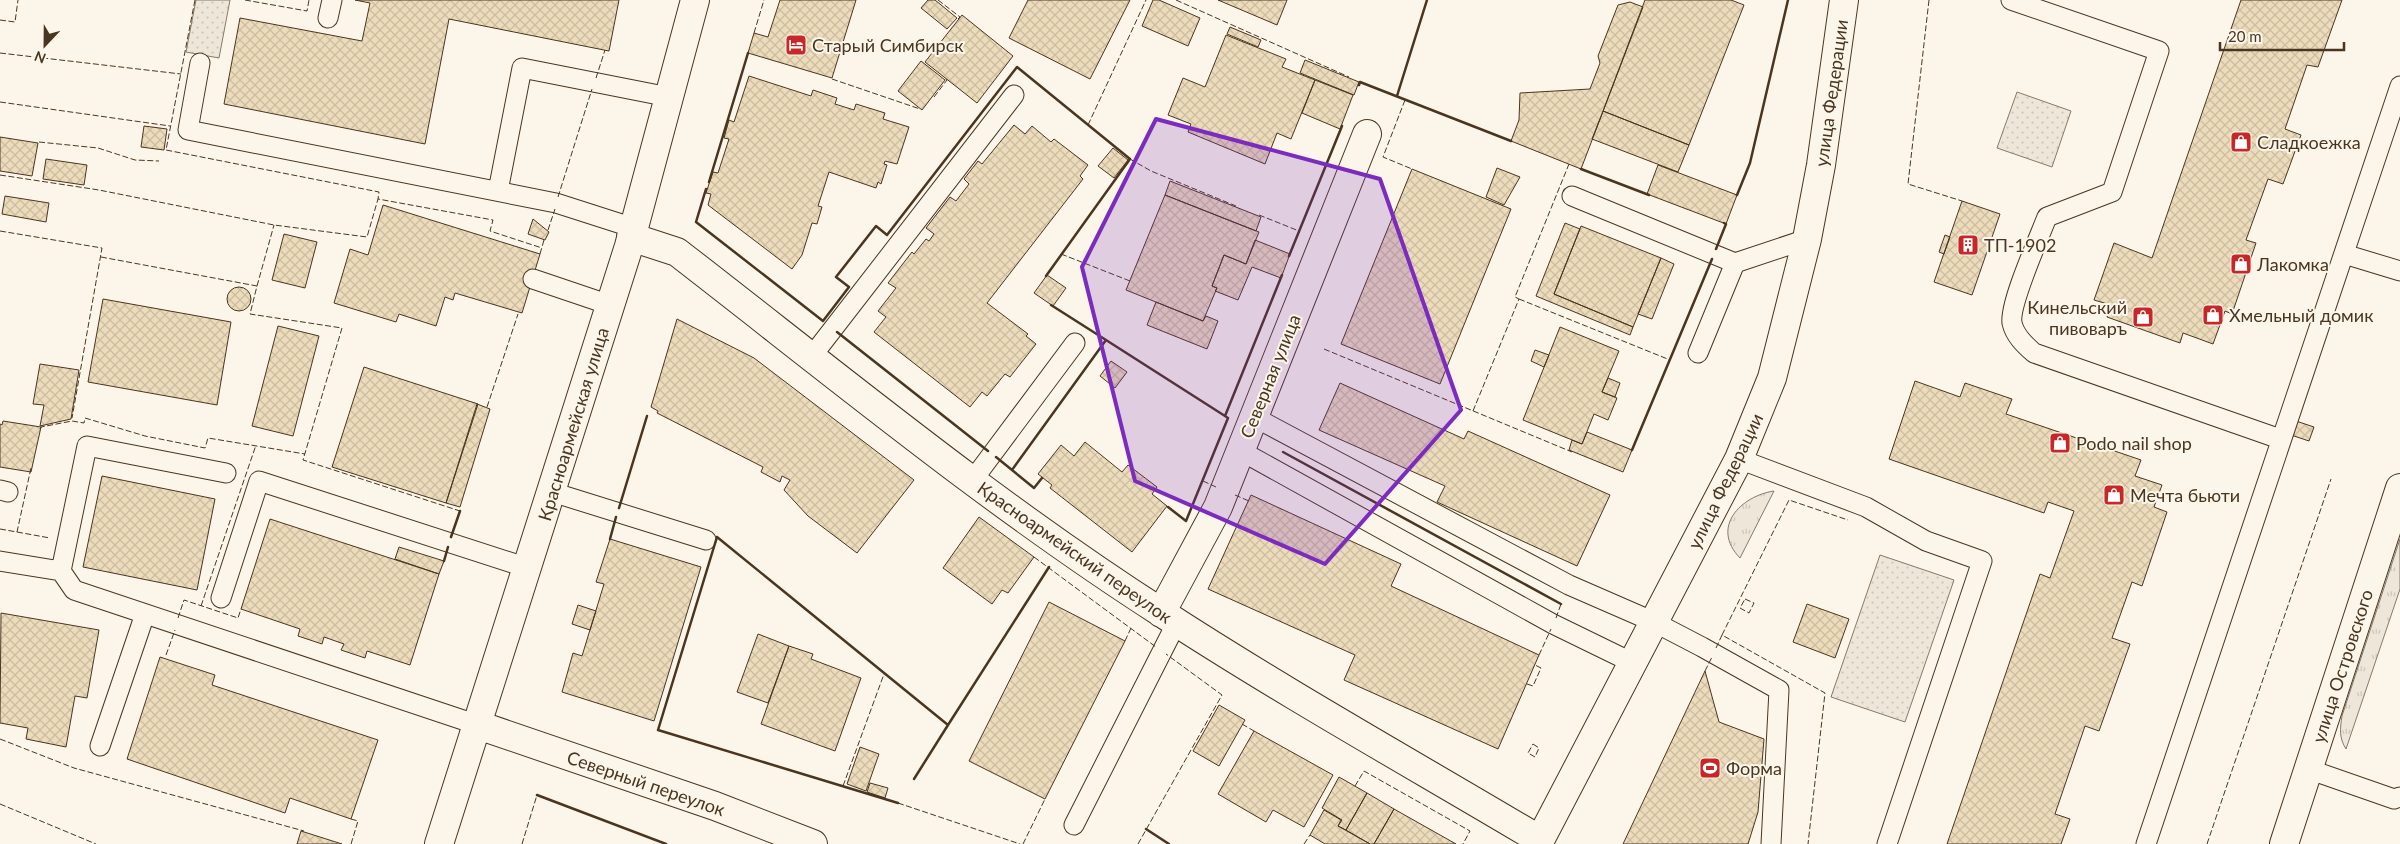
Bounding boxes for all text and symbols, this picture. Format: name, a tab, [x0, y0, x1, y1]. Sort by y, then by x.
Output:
street label: улица Федерации	[1810, 18, 1852, 168]
north arrow	[20, 20, 70, 70]
scale bar	[2220, 20, 2344, 52]
text: 20 m	[2228, 27, 2262, 45]
hotel icon: Старый Симбирск	[784, 33, 808, 57]
place label: Старый Симбирск	[812, 34, 964, 56]
text: N	[32, 48, 48, 67]
shop icon: Сладкоежка	[2229, 130, 2253, 154]
place label: Сладкоежка	[2257, 131, 2361, 153]
building icon: ТП-1902	[1956, 233, 1980, 257]
place label: ТП-1902	[1984, 234, 2056, 256]
shop icon: Лакомка	[2229, 252, 2253, 276]
place label: Лакомка	[2256, 253, 2329, 275]
place label: Кинельский пивоваръ	[2027, 296, 2127, 339]
shop icon: Хмельный домик	[2201, 303, 2225, 327]
place label: Хмельный домик	[2229, 304, 2374, 326]
shop icon: Кинельский пивоваръ	[2131, 305, 2155, 329]
street label: Северная улица	[1235, 311, 1305, 441]
street label: Красноармейская улица	[533, 325, 613, 523]
street label: улица Федерации	[1683, 410, 1767, 552]
shop icon: Podo nail shop	[2048, 431, 2072, 455]
place label: Podo nail shop	[2076, 432, 2192, 454]
street label: Красноармейский переулок	[974, 476, 1177, 628]
shop icon: Мечта бьюти	[2102, 483, 2126, 507]
place label: Мечта бьюти	[2130, 484, 2240, 506]
street label: улица Островского	[2307, 587, 2377, 745]
street label: Северный переулок	[564, 746, 728, 821]
sports icon: Форма	[1698, 756, 1722, 780]
place label: Форма	[1726, 757, 1782, 779]

